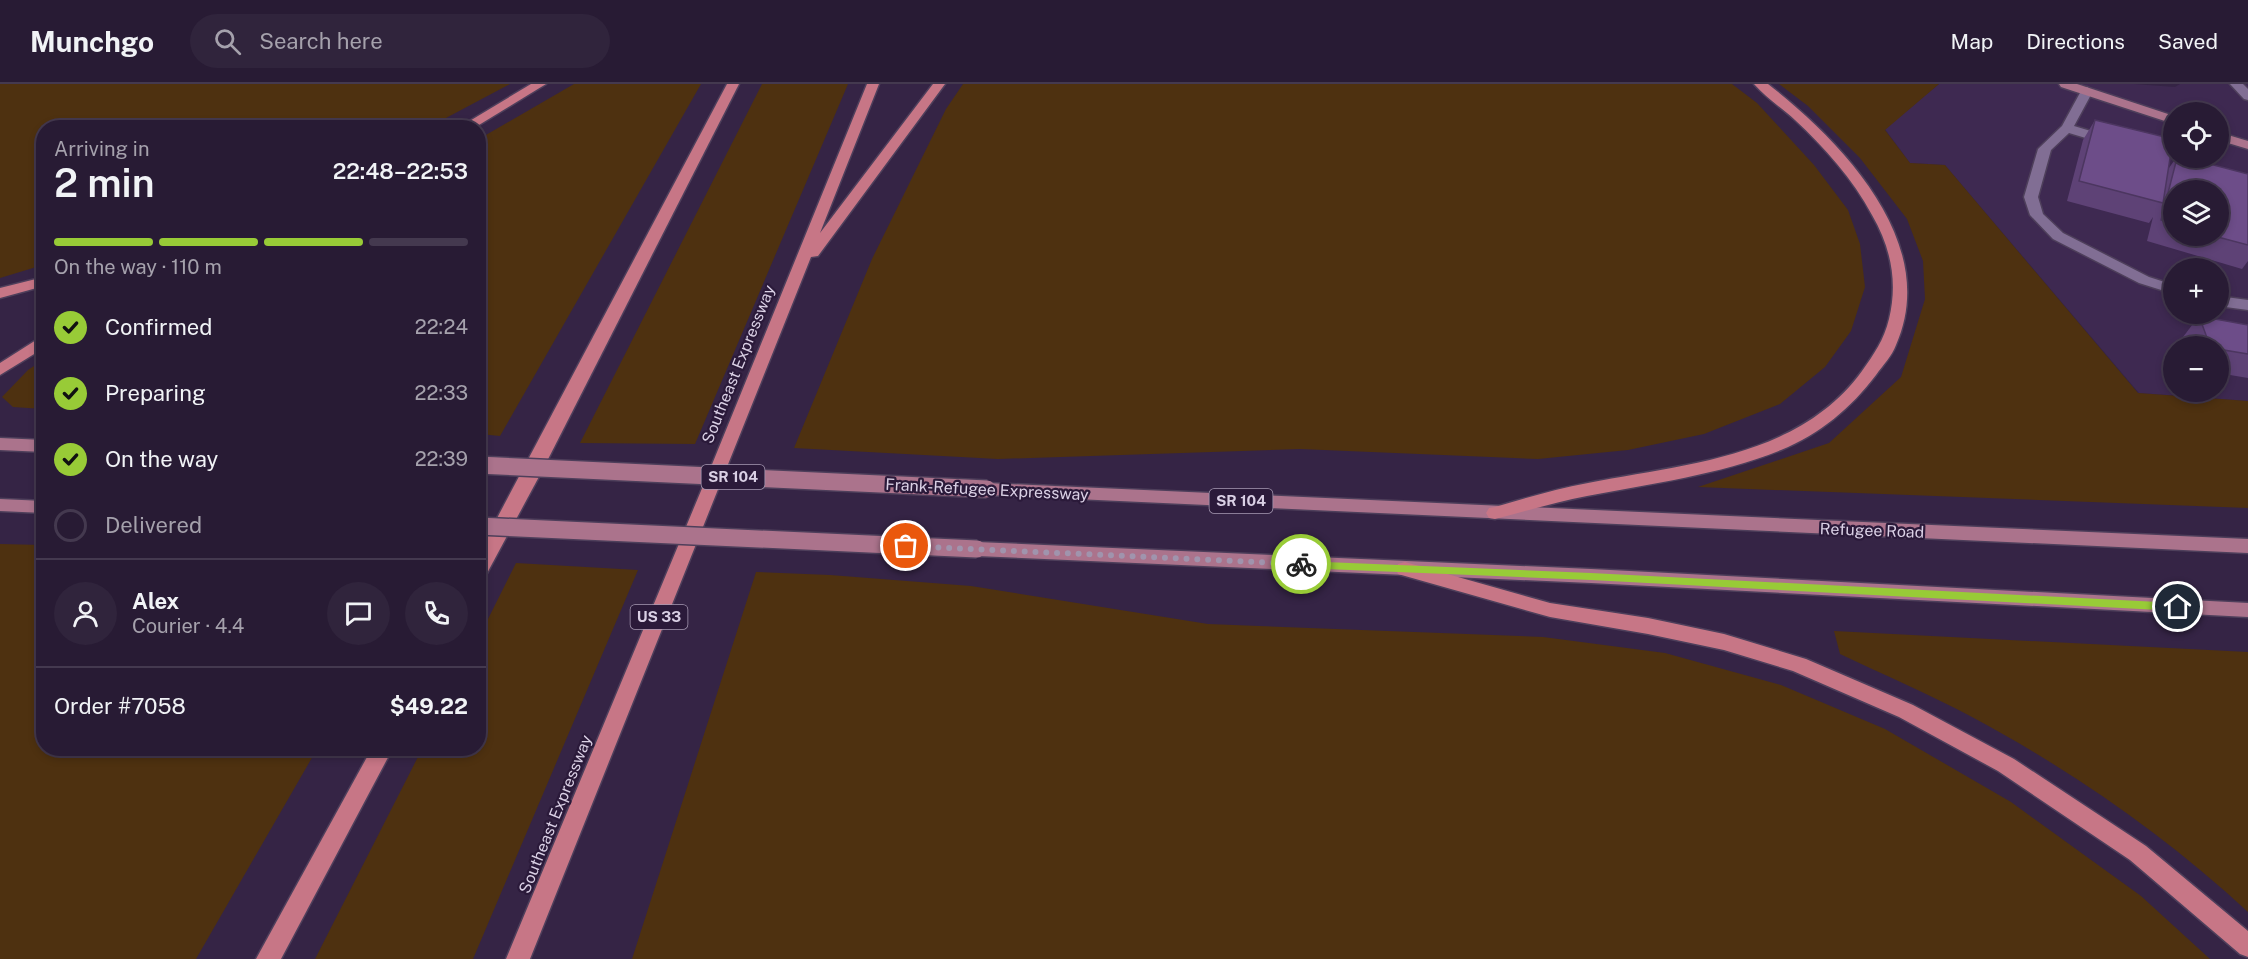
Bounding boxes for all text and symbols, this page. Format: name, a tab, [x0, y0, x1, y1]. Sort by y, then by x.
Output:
search box	[190, 14, 610, 68]
text: Munchgo	[30, 25, 154, 58]
icon: search	[211, 25, 244, 58]
text: Search here	[259, 28, 383, 54]
text: Map	[1951, 29, 1993, 54]
text: Directions	[2026, 29, 2125, 54]
text: Saved	[2158, 29, 2218, 54]
map controls	[2163, 102, 2229, 402]
button: locate	[2163, 102, 2229, 168]
text: Arriving in	[54, 137, 149, 161]
text: 22:48–22:53	[333, 158, 468, 184]
text: 2 min	[54, 160, 155, 206]
button: layers	[2163, 180, 2229, 246]
text: On the way · 110 m	[54, 255, 222, 279]
button: +	[2163, 258, 2229, 324]
street label: Southeast Expressway	[698, 282, 779, 446]
icon: check	[54, 311, 87, 344]
text: Confirmed	[105, 314, 212, 340]
text: 22:24	[415, 315, 468, 339]
button: −	[2163, 336, 2229, 402]
icon: check	[54, 377, 87, 410]
text: Preparing	[105, 380, 206, 406]
text: 22:33	[415, 381, 468, 405]
icon: check	[54, 443, 87, 476]
text: On the way	[105, 446, 218, 472]
text: 22:39	[415, 447, 468, 471]
road number: SR 104	[702, 465, 764, 489]
street label: Frank-Refugee Expressway	[885, 475, 1090, 504]
road number: SR 104	[1210, 489, 1272, 513]
text: Delivered	[105, 512, 202, 538]
street label: Refugee Road	[1819, 519, 1924, 542]
pin	[880, 520, 931, 571]
icon: bag	[889, 529, 922, 562]
courier	[1271, 534, 1331, 594]
icon: bike	[1285, 548, 1318, 581]
pin	[2152, 581, 2203, 632]
button: person	[54, 582, 117, 645]
button: chat	[327, 582, 390, 645]
button: phone	[405, 582, 468, 645]
text: Alex	[132, 588, 179, 614]
icon: home	[2161, 590, 2194, 623]
road number: US 33	[630, 605, 688, 629]
text: Courier · 4.4	[132, 614, 244, 638]
text: Order #7058	[54, 693, 186, 719]
text: $49.22	[390, 693, 468, 719]
street label: Southeast Expressway	[515, 732, 596, 896]

